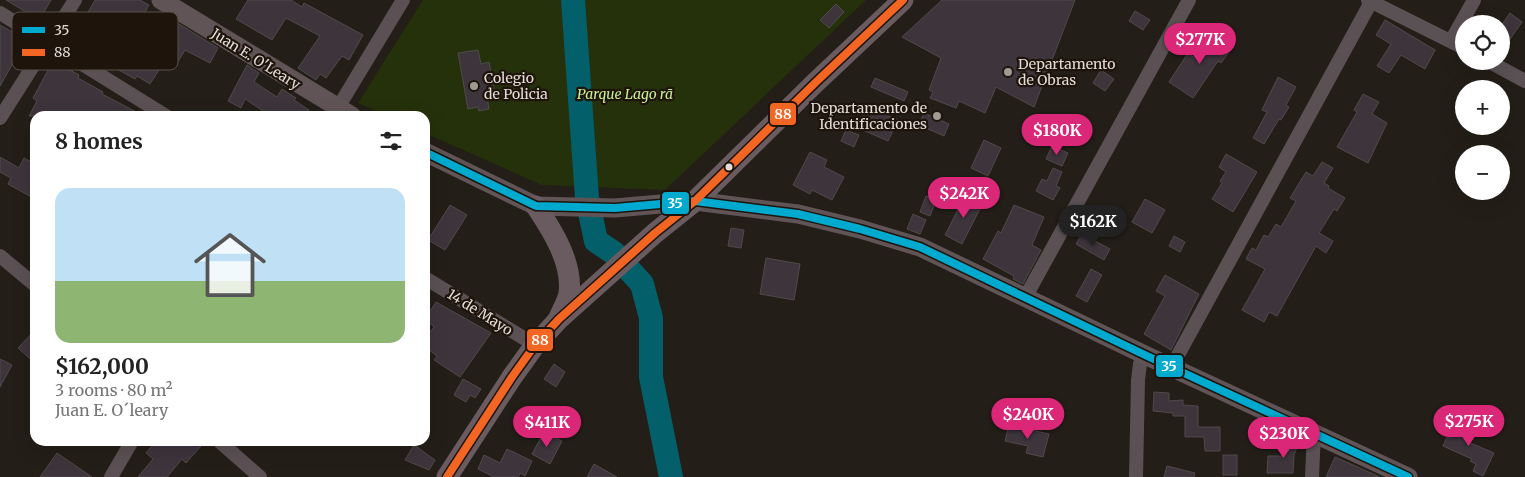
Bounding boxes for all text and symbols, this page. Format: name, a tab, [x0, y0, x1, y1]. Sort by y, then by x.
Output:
legend	[12, 12, 178, 70]
map controls	[1455, 15, 1510, 200]
button: locate	[1455, 15, 1510, 70]
text: 35	[54, 21, 69, 39]
pin: $277K	[1165, 22, 1235, 65]
street label: Juan E. O'Leary	[207, 24, 305, 94]
text: $277K	[1175, 29, 1225, 49]
text: 88	[54, 43, 71, 61]
place label: Departamento de Obras	[1018, 55, 1115, 89]
marker: Departamento de Obras	[1002, 66, 1014, 78]
place label: Colegio de Policia	[484, 69, 548, 103]
marker: Colegio de Policia	[468, 80, 480, 92]
button: +	[1455, 80, 1510, 135]
park label: Parque Lago rã	[577, 85, 673, 103]
place label: Departamento de Identificaciones	[810, 99, 927, 133]
line badge: 88	[769, 102, 797, 126]
text: 88	[774, 105, 792, 123]
marker: Departamento de Identificaciones	[931, 110, 943, 122]
pin: $180K	[1022, 114, 1092, 156]
text: $180K	[1033, 120, 1081, 140]
icon: filters	[377, 127, 405, 155]
text: 8 homes	[55, 128, 143, 155]
button: −	[1455, 145, 1510, 200]
unlabelled marker	[724, 162, 734, 172]
pin: $242K	[929, 176, 999, 219]
text: $242K	[939, 183, 989, 203]
line badge: 35	[661, 191, 690, 215]
text: 35	[667, 194, 683, 212]
pin: $162K	[1058, 204, 1128, 247]
text: $162K	[1069, 211, 1117, 231]
icon: home	[185, 220, 275, 310]
street label: 14 de Mayo	[444, 285, 516, 339]
line badge: 88	[526, 328, 554, 352]
text: 88	[531, 331, 549, 349]
text: $162,000	[55, 353, 149, 380]
line badge: 35	[1155, 354, 1184, 378]
text: 35	[1161, 357, 1177, 375]
text: 3 rooms · 80 m²	[55, 380, 172, 400]
pin: $240K	[993, 398, 1063, 440]
text: Juan E. O´leary	[55, 400, 168, 420]
text: $240K	[1002, 404, 1054, 424]
pin: $275K	[1434, 404, 1504, 447]
pin: $411K	[512, 406, 582, 448]
text: $275K	[1444, 411, 1494, 431]
text: $411K	[524, 412, 570, 432]
pin: $230K	[1249, 416, 1319, 459]
text: $230K	[1259, 423, 1309, 443]

